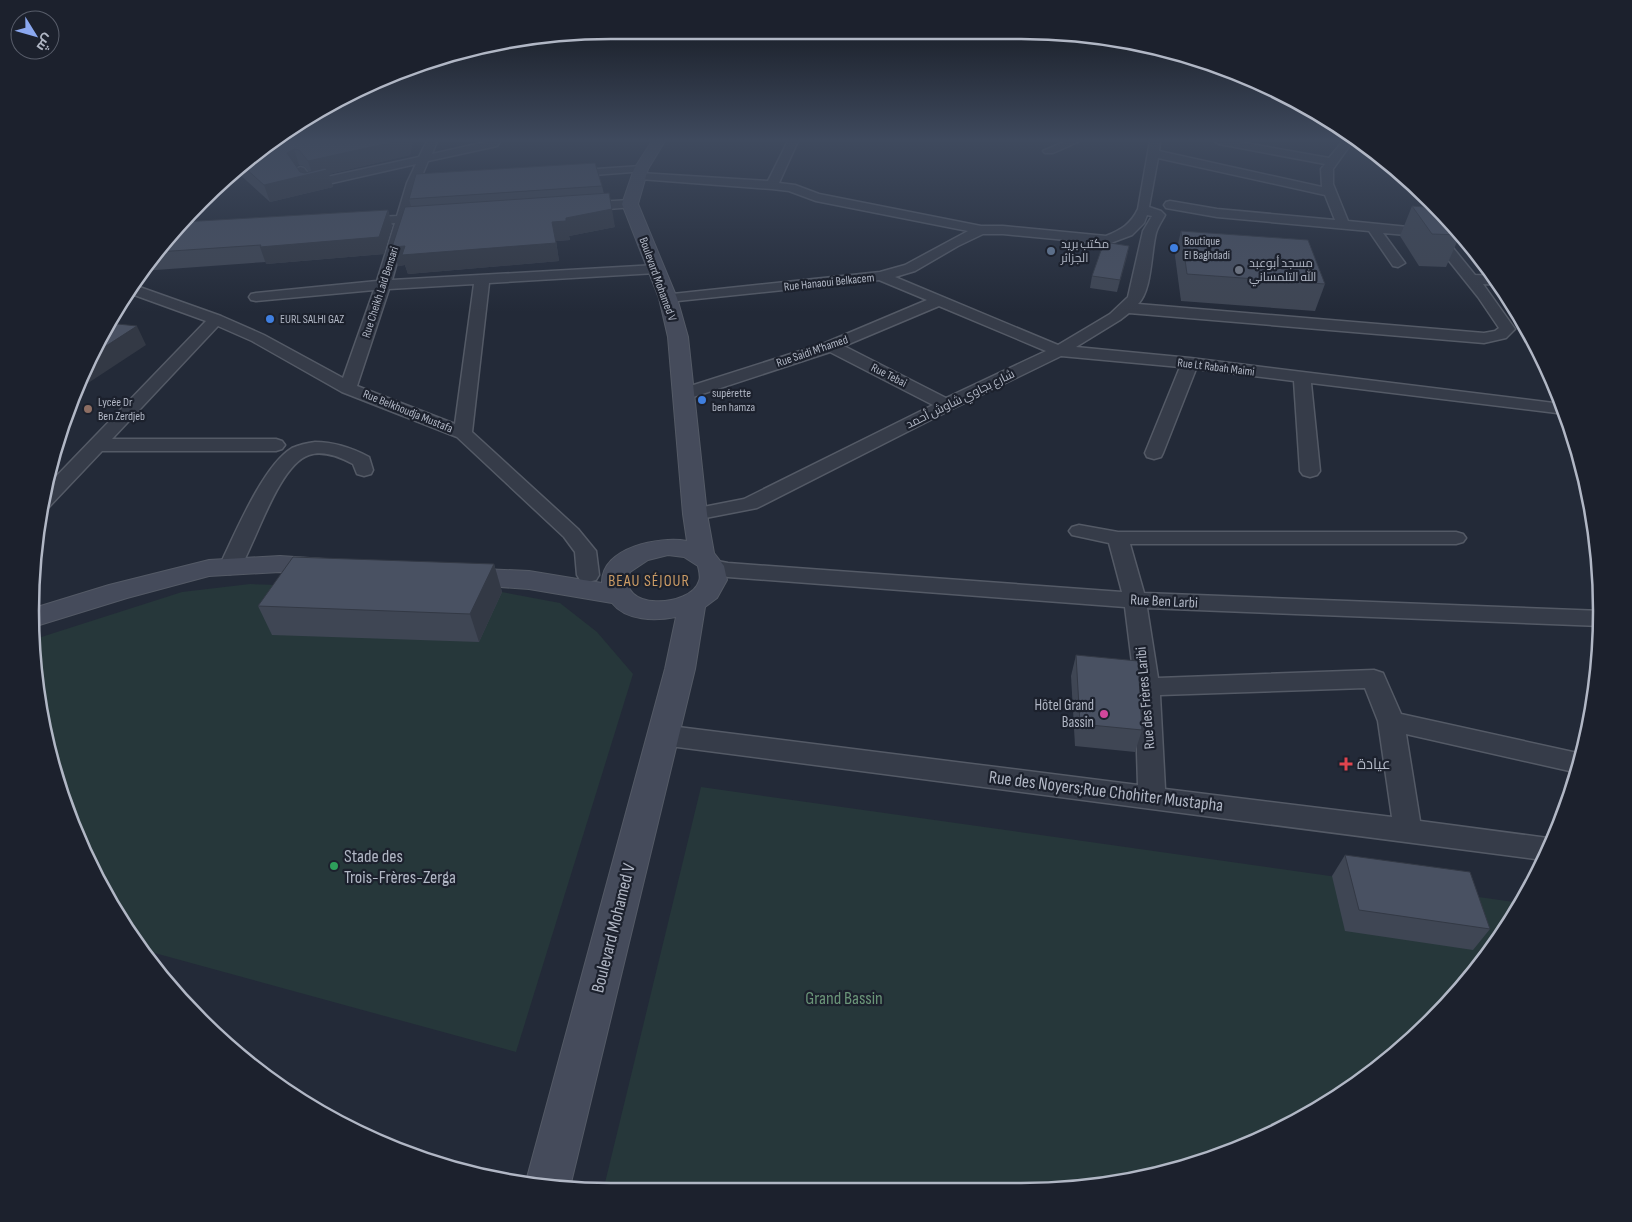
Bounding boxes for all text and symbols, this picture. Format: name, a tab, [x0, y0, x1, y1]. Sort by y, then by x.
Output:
north arrow	[10, 10, 60, 60]
text: ش	[33, 30, 57, 55]
place label: Boutique El Baghdadi	[1184, 234, 1230, 263]
street label: Boulevard Mohamed V	[635, 235, 680, 324]
place label: مكتب بريد الجزائر	[1060, 237, 1109, 266]
marker: Boutique El Baghdadi	[1168, 242, 1180, 254]
street label: Rue Cheikh Laid Bensari	[359, 245, 402, 340]
marker: مكتب بريد الجزائر	[1045, 245, 1057, 257]
place label: مسجد أبوعبد الله التلمساني	[1249, 255, 1316, 287]
marker: مسجد أبوعبد الله التلمساني	[1233, 264, 1245, 276]
street label: Rue Hanaoui Belkacem	[783, 270, 875, 295]
place label: EURL SALHI GAZ	[280, 312, 344, 327]
marker: EURL SALHI GAZ	[264, 313, 276, 325]
street label: Rue Saidi M'hamed	[774, 332, 850, 371]
street label: Rue Lt Rabah Maimi	[1176, 355, 1255, 380]
street label: Rue Tebai	[868, 360, 909, 391]
street label: شارع بجاوي شاوش أحمد	[903, 366, 1018, 434]
place label: supérette ben hamza	[712, 386, 756, 415]
street label: Rue Belkhoudja Mustafa	[361, 387, 455, 436]
marker: supérette ben hamza	[696, 394, 708, 406]
place label: Lycée Dr Ben Zerdjeb	[98, 395, 145, 424]
marker: Lycée Dr Ben Zerdjeb	[82, 403, 94, 415]
district label: BEAU SÉJOUR	[608, 572, 690, 591]
street label: Rue Ben Larbi	[1130, 590, 1199, 613]
street label: Rue des Frères Laribi	[1132, 646, 1159, 750]
place label: Hôtel Grand Bassin	[1034, 696, 1094, 732]
marker: Hôtel Grand Bassin	[1098, 708, 1110, 720]
place label: عيادة	[1357, 755, 1391, 774]
marker: عيادة	[1339, 757, 1353, 771]
street label: Rue des Noyers;Rue Chohiter Mustapha	[988, 767, 1224, 816]
place label: Stade des Trois-Frères-Zerga	[344, 846, 456, 888]
marker: Stade des Trois-Frères-Zerga	[328, 860, 340, 872]
street label: Boulevard Mohamed V	[587, 861, 640, 995]
park label: Grand Bassin	[805, 988, 883, 1009]

